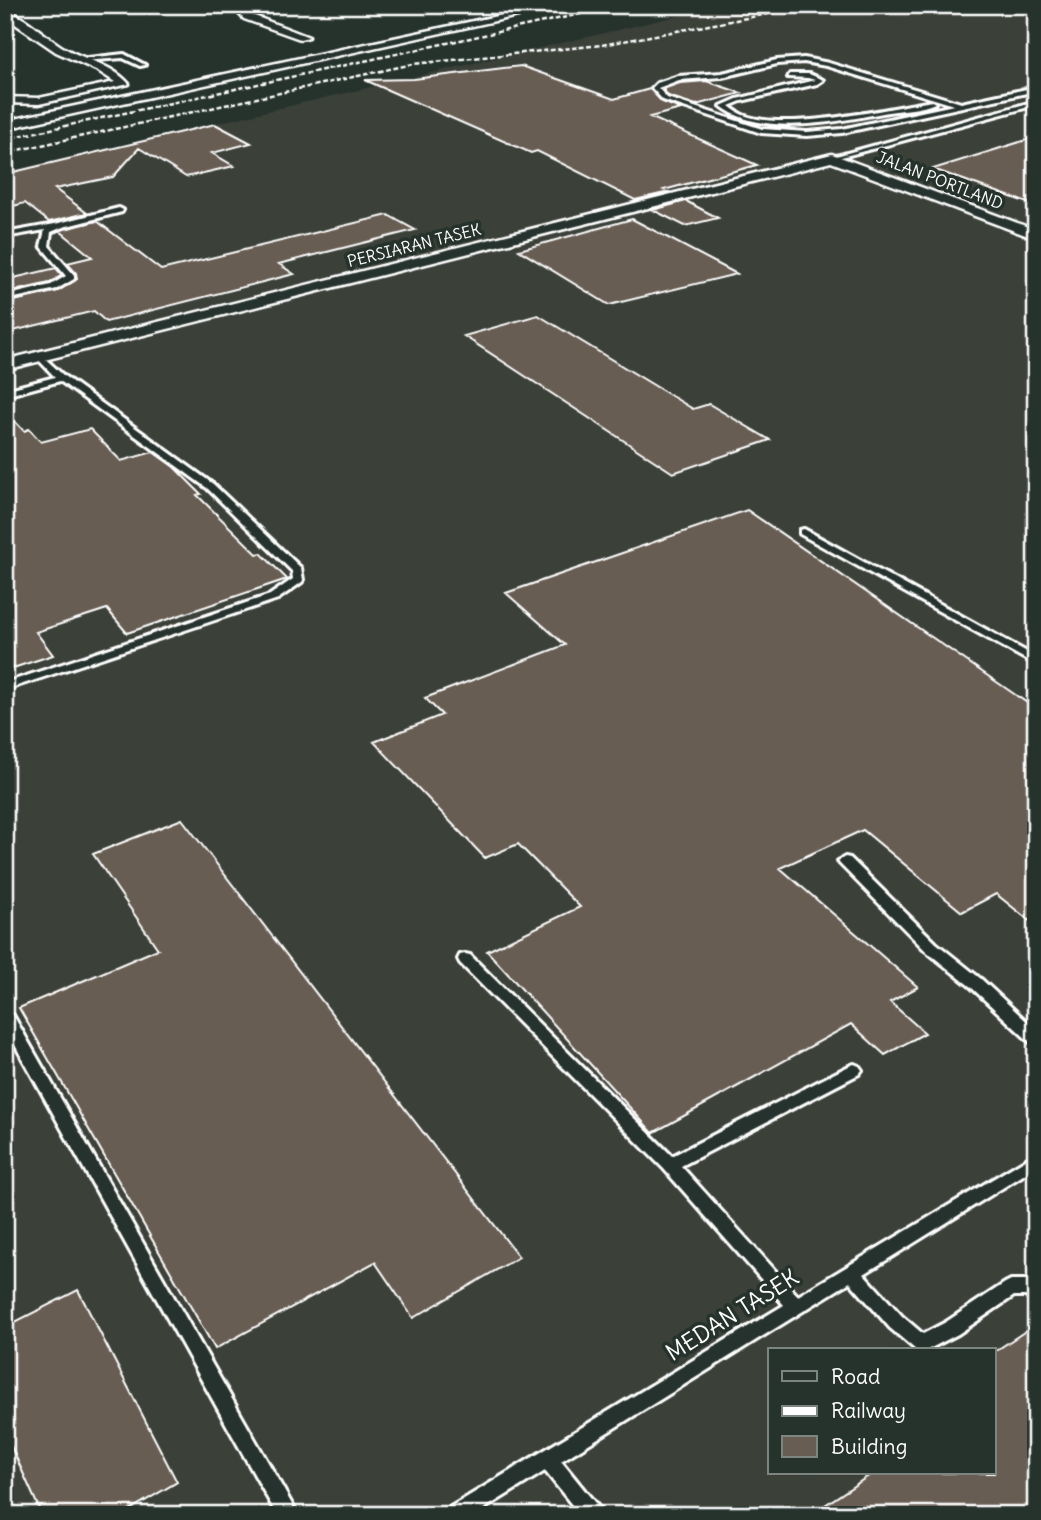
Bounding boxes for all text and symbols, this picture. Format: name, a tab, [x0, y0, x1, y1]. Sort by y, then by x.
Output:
street label: JALAN PORTLAND	[874, 147, 1006, 213]
street label: PERSIARAN TASEK	[345, 219, 483, 271]
street label: MEDAN TASEK	[660, 1262, 803, 1367]
legend	[768, 1348, 996, 1474]
text: Road	[831, 1363, 880, 1390]
text: Railway	[831, 1397, 906, 1424]
text: Building	[831, 1433, 907, 1460]

